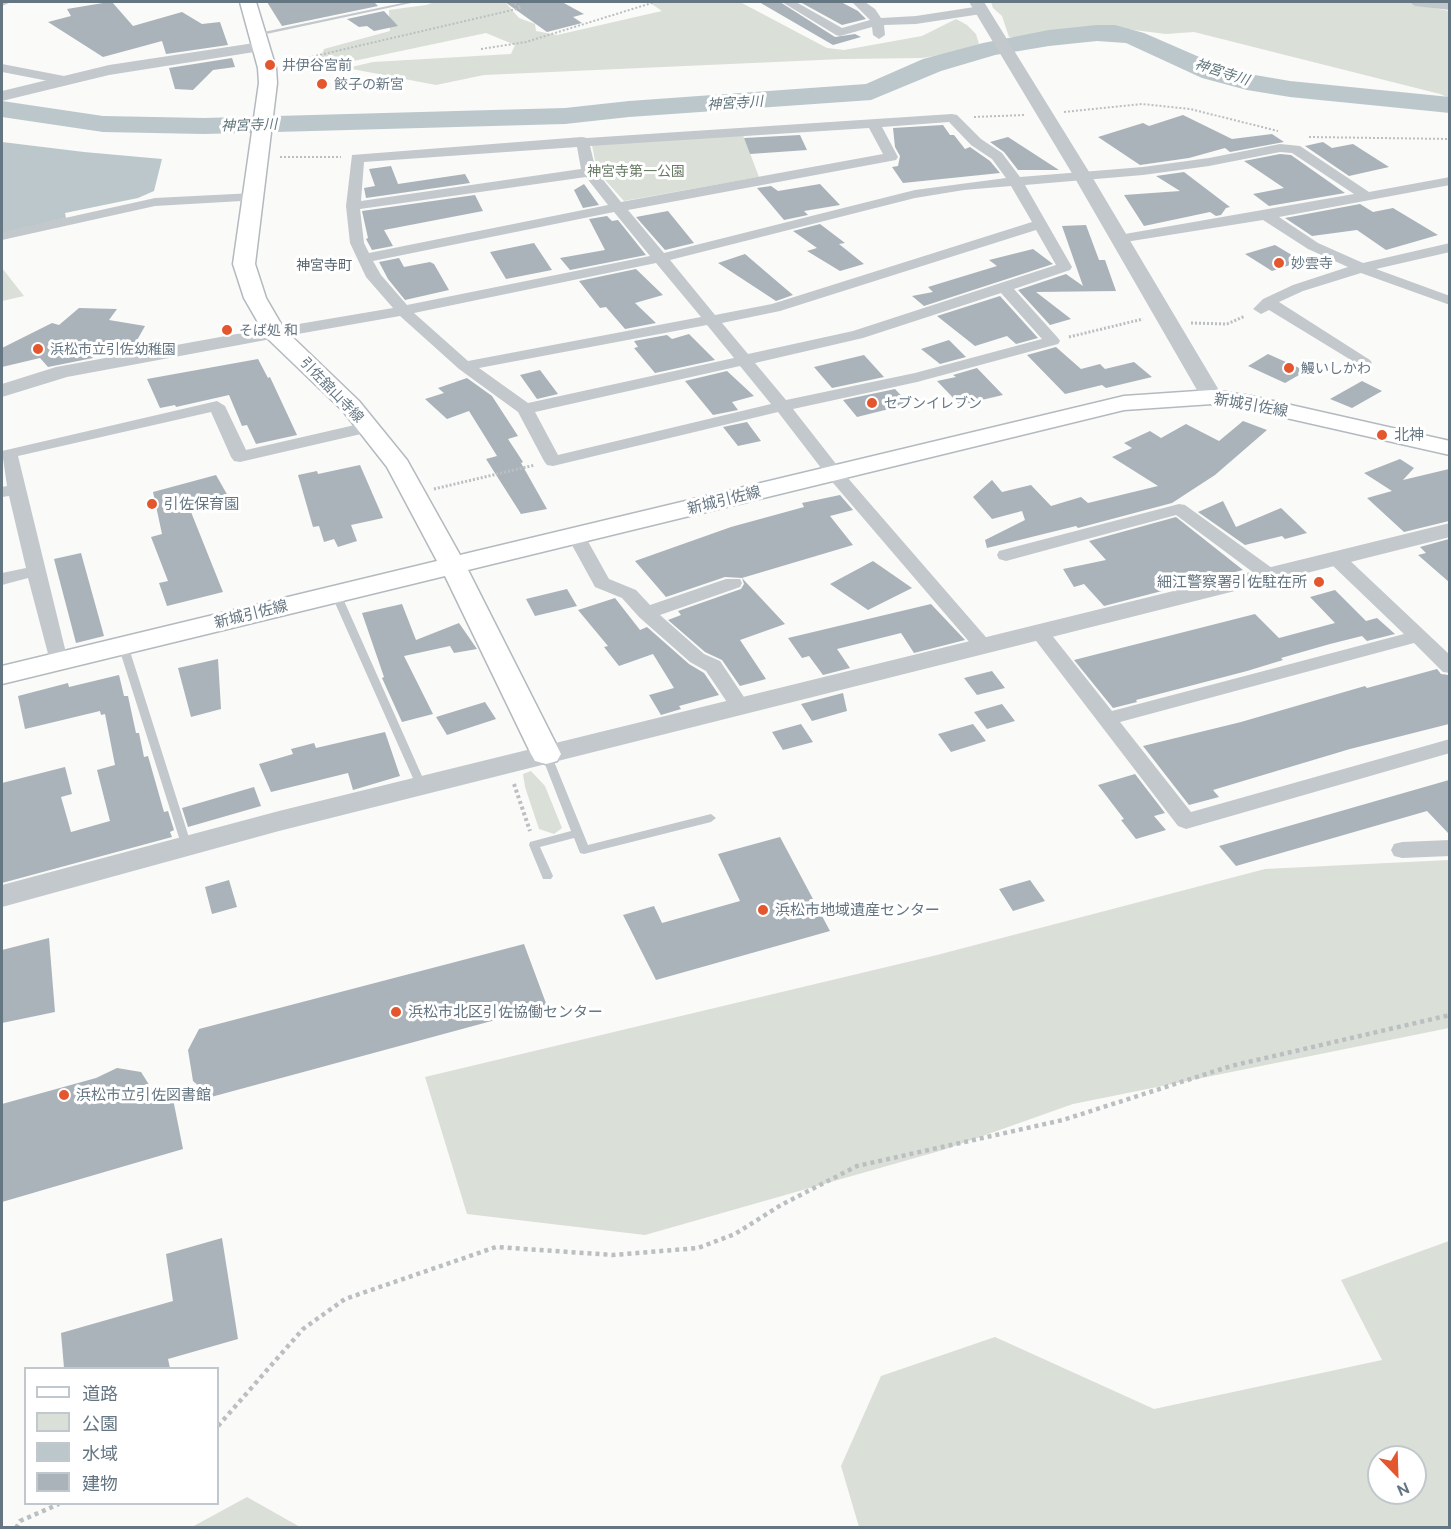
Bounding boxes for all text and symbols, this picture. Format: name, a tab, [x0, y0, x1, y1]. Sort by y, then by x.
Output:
water label: 神宮寺川	[1193, 55, 1251, 89]
place label: 井伊谷宮前	[282, 57, 352, 73]
marker: 井伊谷宮前	[263, 58, 277, 72]
place label: 餃子の新宮	[334, 76, 404, 92]
marker: 餃子の新宮	[315, 77, 329, 91]
water label: 神宮寺川	[706, 93, 764, 113]
water label: 神宮寺川	[221, 116, 277, 134]
park label: 神宮寺第一公園	[587, 163, 685, 179]
place label: 妙雲寺	[1291, 255, 1333, 271]
marker: 妙雲寺	[1272, 256, 1286, 270]
district label: 神宮寺町	[296, 257, 352, 273]
place label: そば処 和	[239, 322, 298, 338]
marker: そば処 和	[220, 323, 234, 337]
place label: 浜松市立引佐幼稚園	[50, 341, 176, 357]
marker: 浜松市立引佐幼稚園	[31, 342, 45, 356]
street label: 引佐舘山寺線	[297, 354, 367, 426]
place label: 鰻いしかわ	[1301, 360, 1371, 376]
marker: 鰻いしかわ	[1282, 361, 1296, 375]
street label: 新城引佐線	[1213, 390, 1289, 420]
place label: セブンイレブン	[884, 395, 982, 411]
marker: セブンイレブン	[865, 396, 879, 410]
place label: 北神	[1394, 426, 1424, 444]
marker: 北神	[1375, 428, 1389, 442]
street label: 新城引佐線	[685, 482, 763, 518]
place label: 引佐保育園	[164, 495, 239, 513]
marker: 引佐保育園	[145, 497, 159, 511]
place label: 細江警察署引佐駐在所	[1157, 573, 1307, 591]
marker: 細江警察署引佐駐在所	[1312, 575, 1326, 589]
street label: 新城引佐線	[212, 596, 290, 632]
place label: 浜松市地域遺産センター	[775, 901, 940, 919]
marker: 浜松市地域遺産センター	[756, 903, 770, 917]
place label: 浜松市北区引佐協働センター	[408, 1003, 603, 1021]
marker: 浜松市北区引佐協働センター	[389, 1005, 403, 1019]
place label: 浜松市立引佐図書館	[76, 1086, 211, 1104]
marker: 浜松市立引佐図書館	[57, 1088, 71, 1102]
legend	[24, 1367, 219, 1505]
text: 道路	[82, 1383, 118, 1403]
text: 公園	[82, 1413, 118, 1433]
text: 水域	[82, 1443, 118, 1463]
north arrow	[1367, 1445, 1427, 1505]
text: 建物	[82, 1473, 118, 1493]
text: N	[1394, 1479, 1412, 1500]

